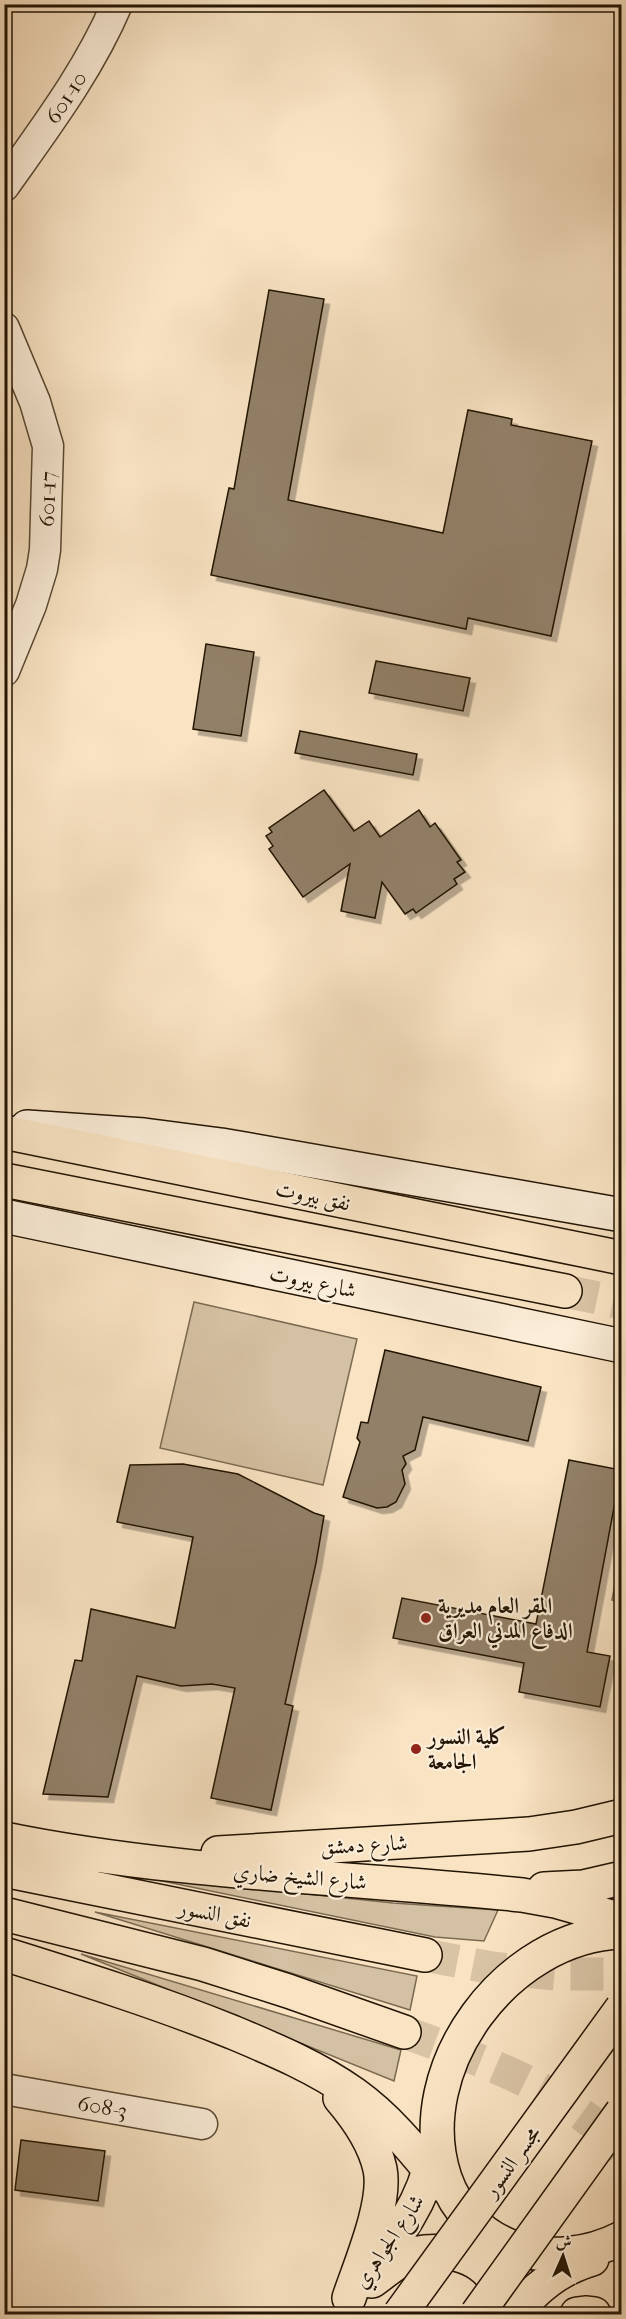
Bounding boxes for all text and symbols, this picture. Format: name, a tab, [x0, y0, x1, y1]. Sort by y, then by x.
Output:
street label: 601-10	[40, 67, 93, 129]
street label: 601-17	[34, 471, 62, 527]
street label: نفق بيروت	[273, 1175, 353, 1217]
street label: شارع بيروت	[266, 1260, 359, 1309]
place label: المقر العام مديرية الدفاع المدني العراق	[438, 1593, 573, 1649]
marker: المقر العام مديرية الدفاع المدني العراق	[419, 1611, 433, 1625]
place label: كلية النسور الجامعة	[425, 1724, 506, 1775]
marker: كلية النسور الجامعة	[409, 1742, 423, 1756]
street label: شارع دمشق	[320, 1830, 409, 1865]
street label: شارع الشيخ ضاري	[231, 1858, 368, 1902]
street label: نفق النسور	[174, 1894, 253, 1934]
street label: 608-3	[75, 2090, 129, 2125]
street label: مجسر النسور	[476, 2120, 547, 2204]
street label: شارع الجواهري	[348, 2189, 434, 2296]
north arrow	[533, 2226, 593, 2286]
text: ش	[555, 2232, 572, 2251]

